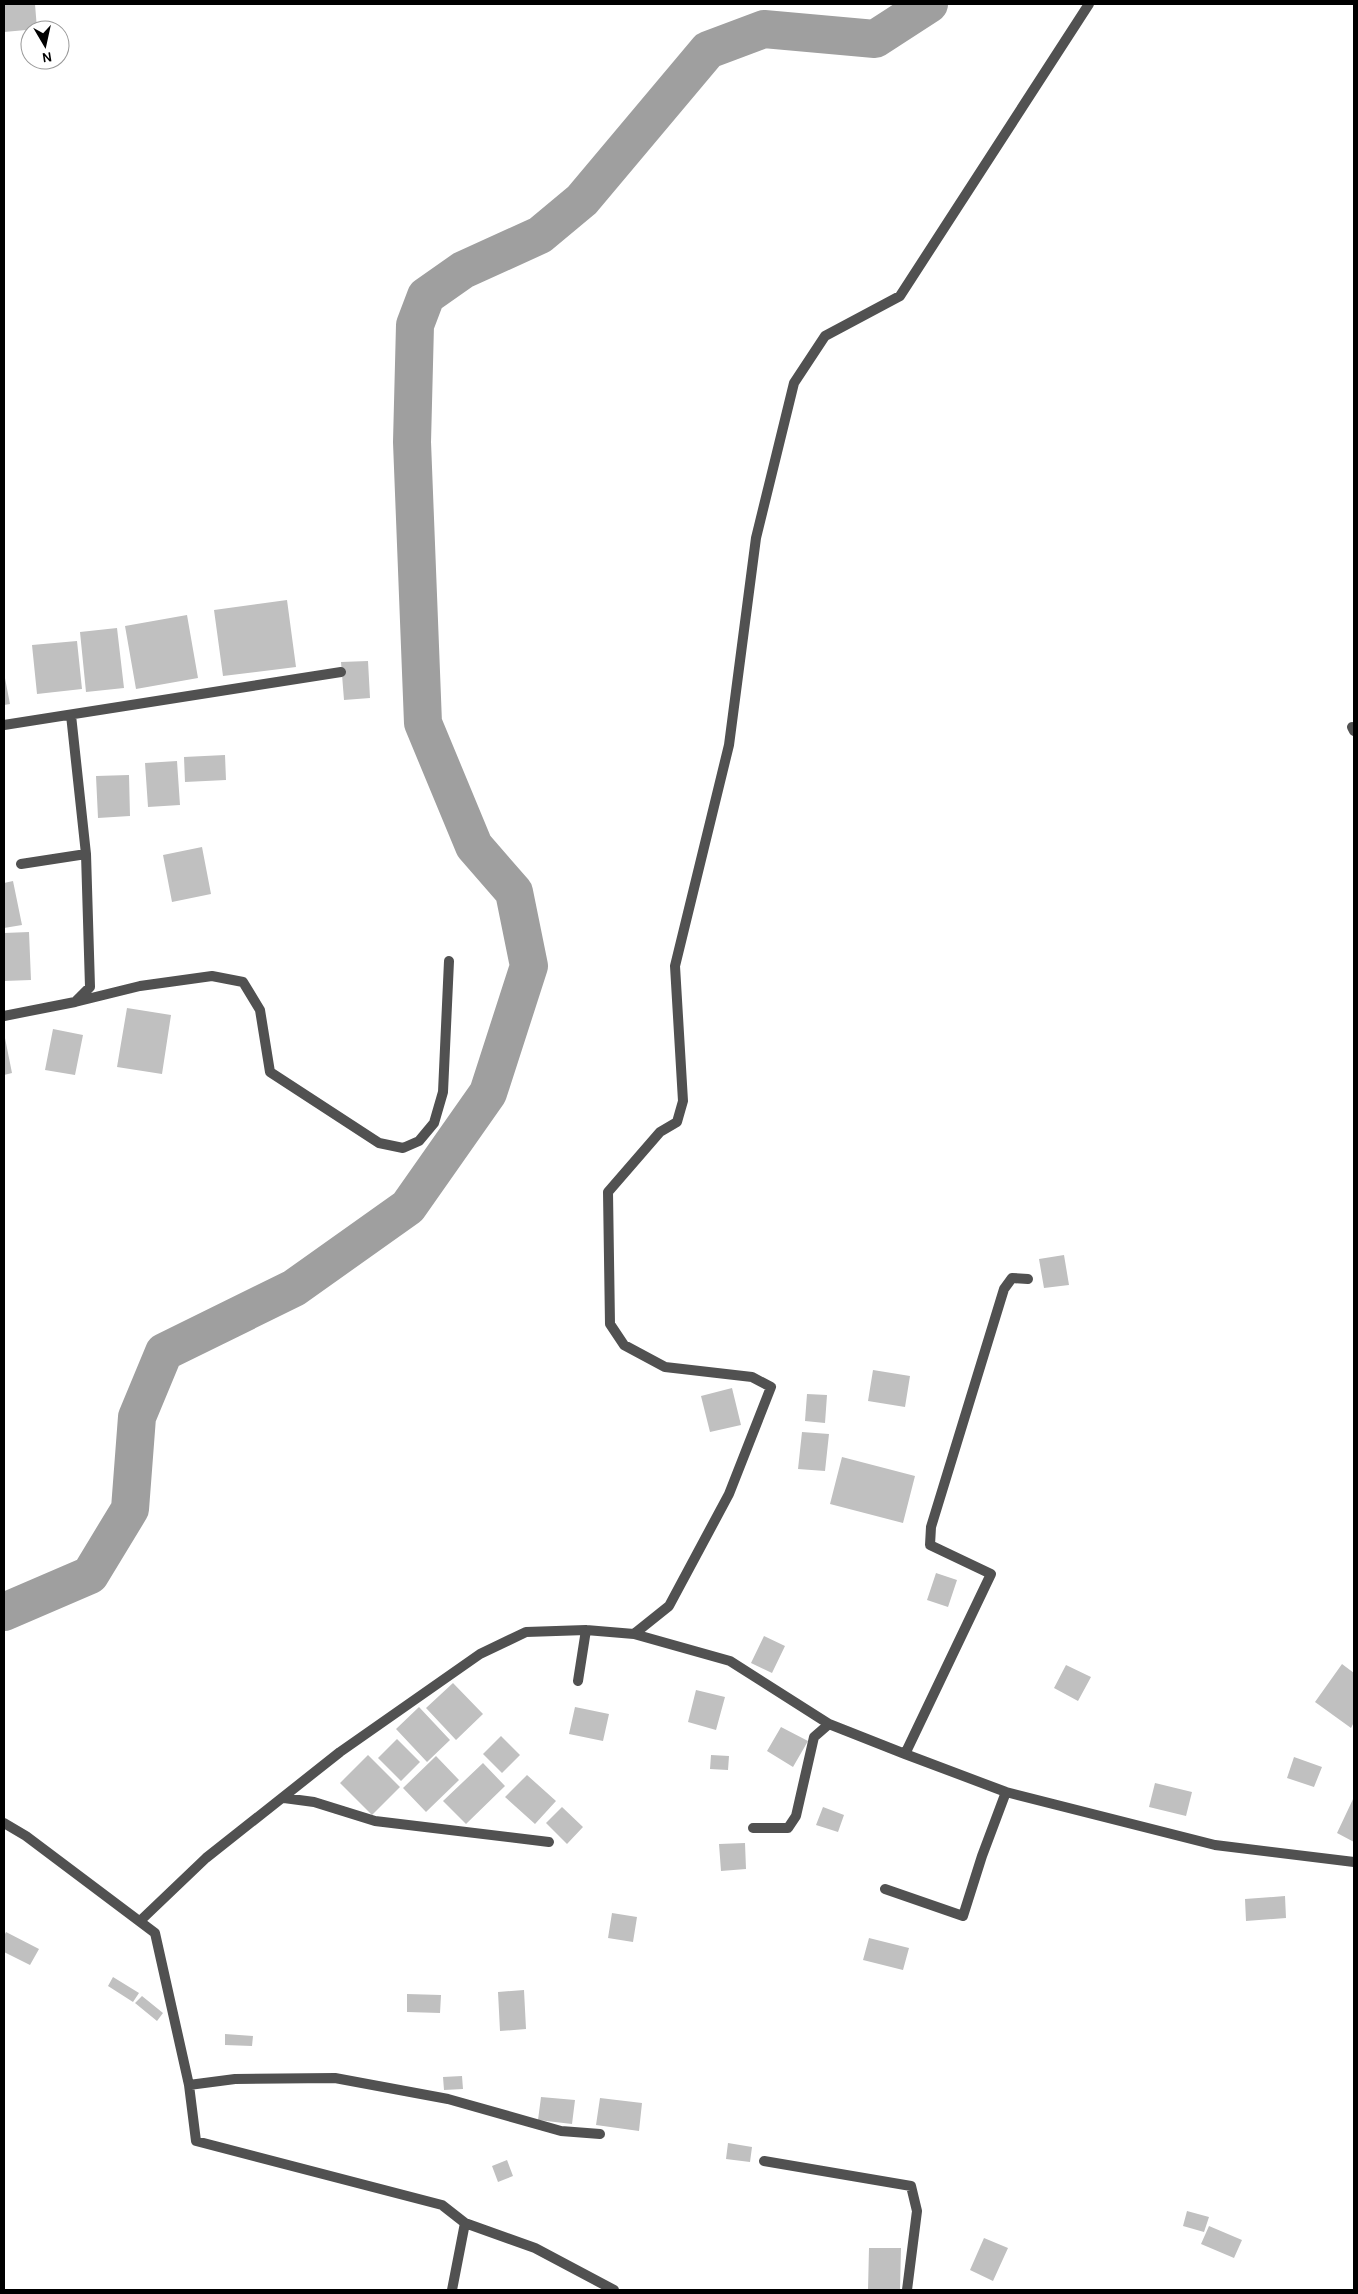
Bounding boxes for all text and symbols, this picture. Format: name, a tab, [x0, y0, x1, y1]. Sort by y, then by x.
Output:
north arrow	[20, 20, 70, 70]
text: N	[41, 48, 53, 67]

